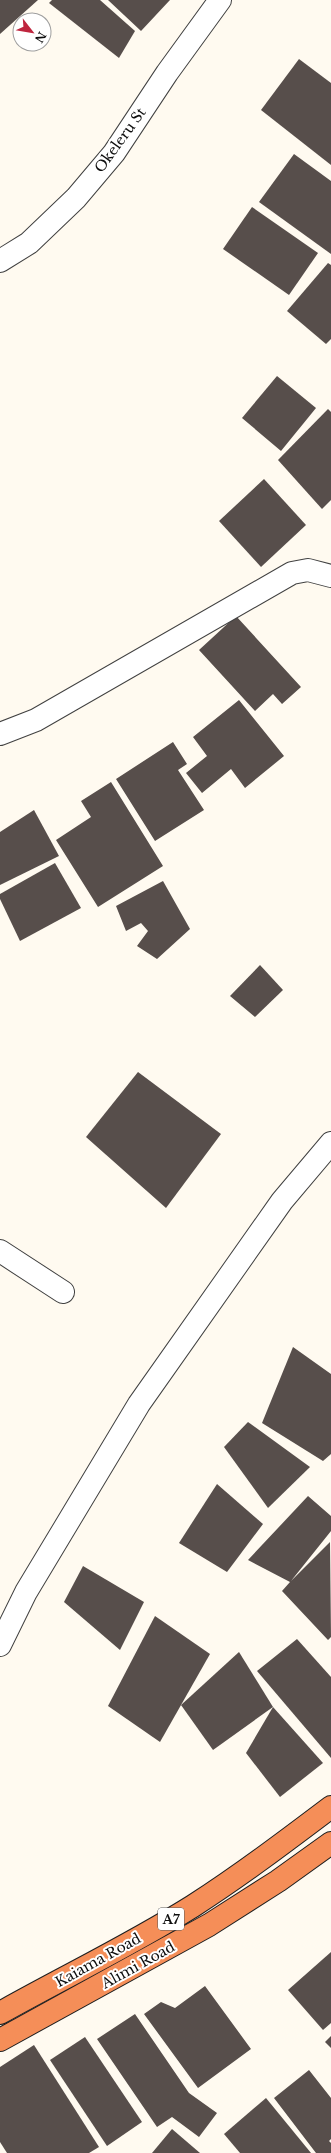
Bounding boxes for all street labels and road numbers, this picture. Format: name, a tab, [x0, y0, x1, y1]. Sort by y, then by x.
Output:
street label: Okeleru St	[90, 103, 150, 176]
road number: A7	[158, 1908, 184, 1930]
street label: Kaiama Road	[52, 1929, 144, 1991]
street label: Alimi Road	[97, 1937, 178, 1993]

